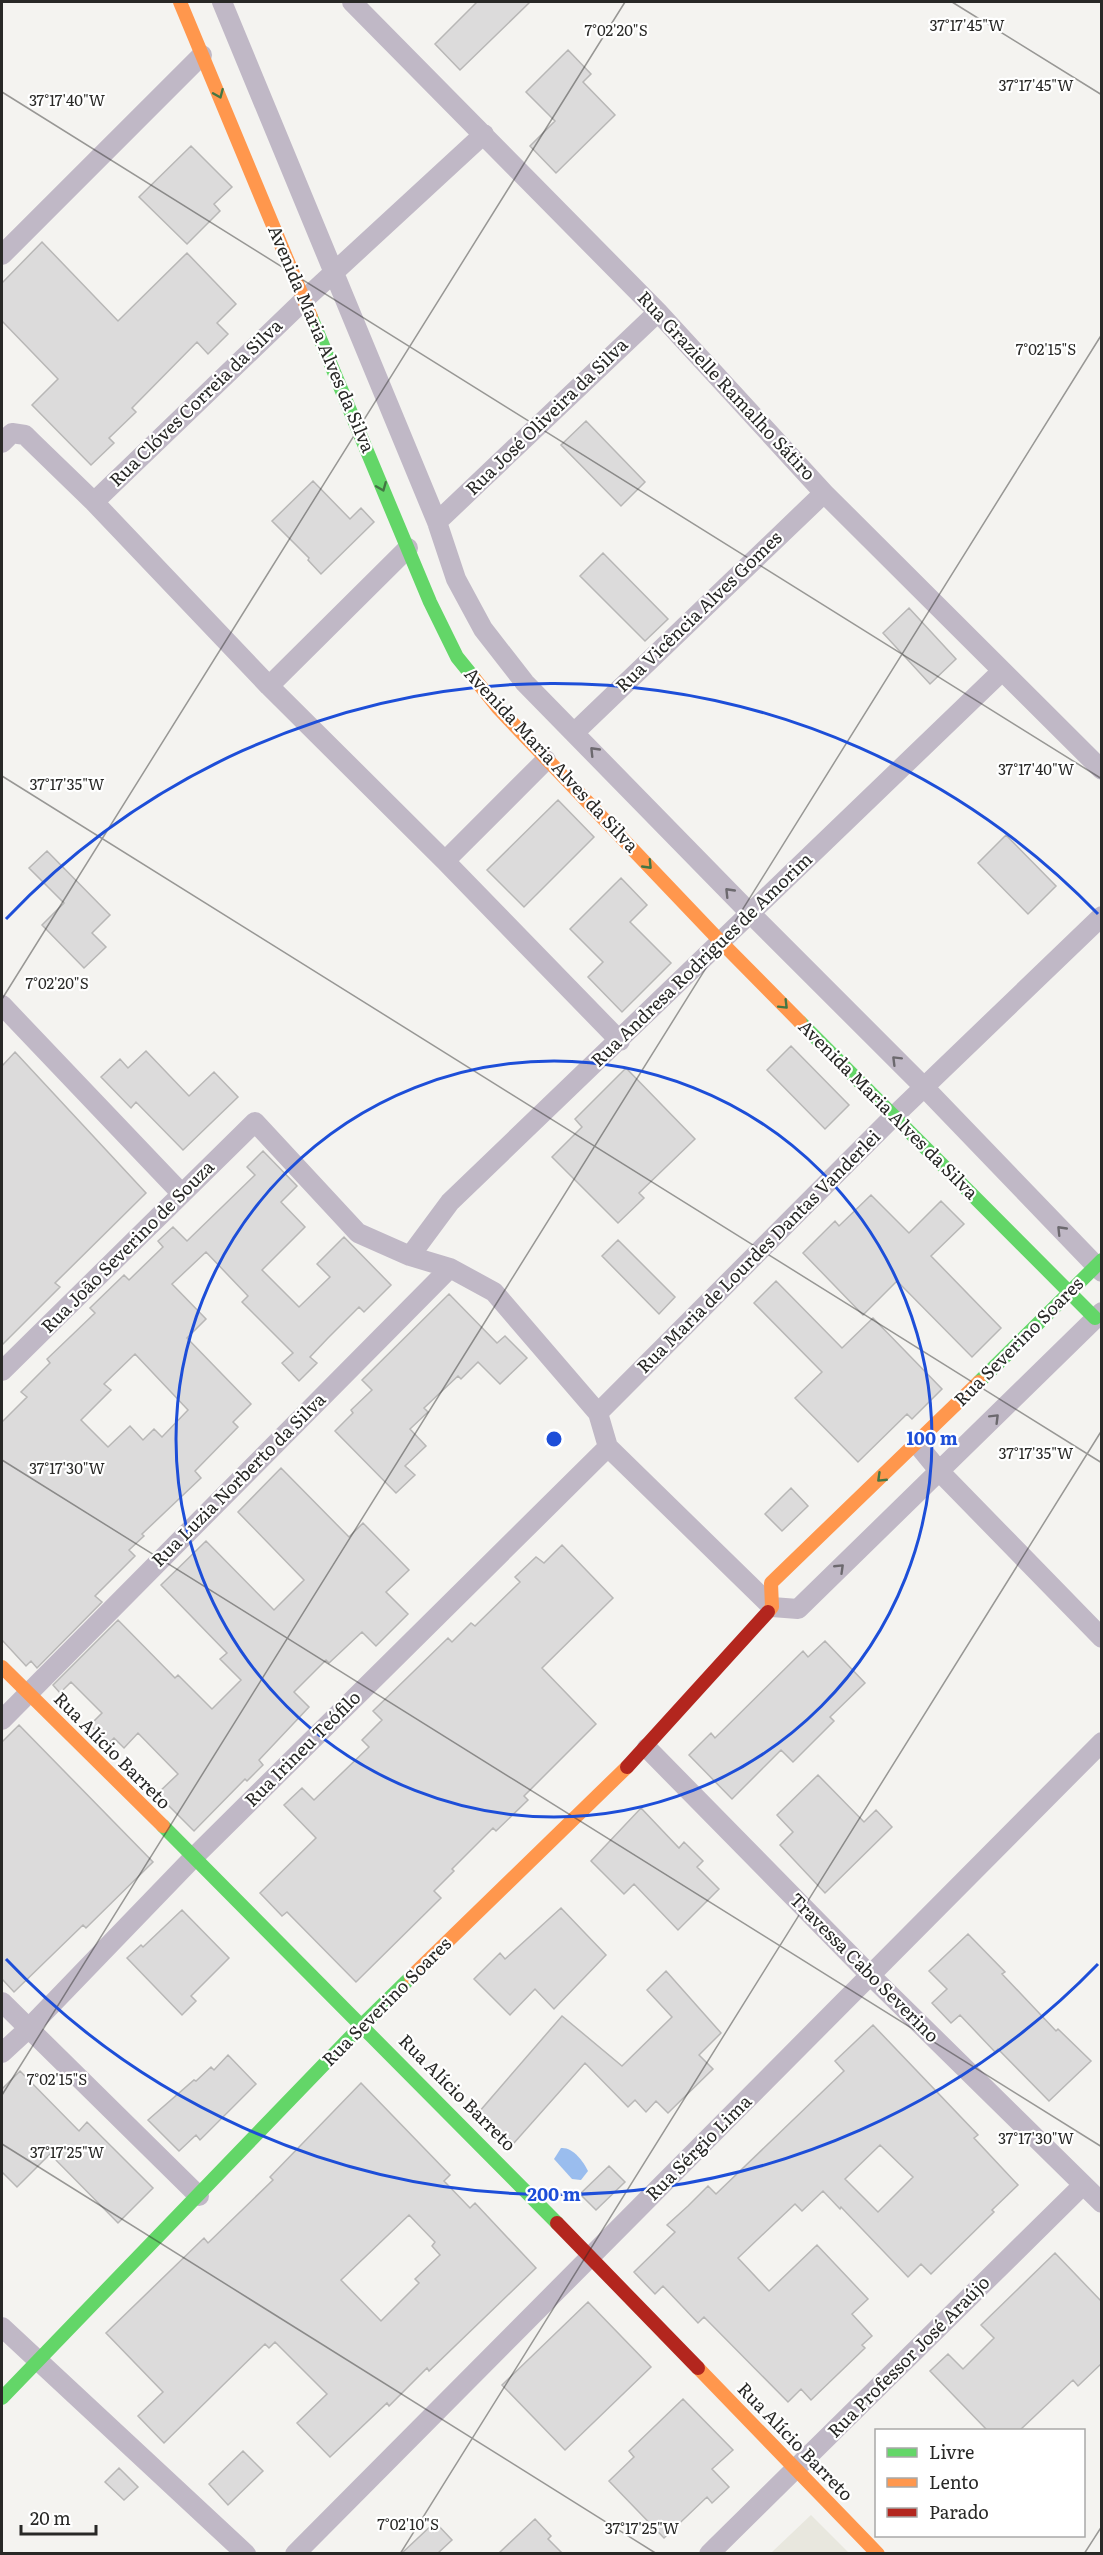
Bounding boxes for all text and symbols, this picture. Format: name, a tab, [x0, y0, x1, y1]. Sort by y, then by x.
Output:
text: 37°17'45"W	[929, 13, 1005, 36]
text: 7°02'20"S	[584, 18, 648, 41]
text: 37°17'45"W	[998, 73, 1074, 96]
text: 37°17'40"W	[29, 88, 106, 111]
one-way arrow	[212, 88, 224, 99]
street label: Avenida Maria Alves da Silva	[262, 221, 383, 456]
street label: Rua Grazielle Ramalho Sátiro	[632, 284, 822, 486]
street label: Rua Clóves Correia da Silva	[102, 312, 288, 492]
street label: Rua José Oliveira da Silva	[459, 331, 633, 501]
text: 7°02'15"S	[1016, 337, 1076, 360]
one-way arrow	[375, 481, 387, 492]
street label: Rua Vicência Alves Gomes	[609, 524, 787, 698]
street label: Avenida Maria Alves da Silva	[459, 660, 646, 858]
one-way arrow	[590, 748, 601, 759]
text: 37°17'40"W	[998, 757, 1075, 780]
text: 37°17'35"W	[30, 772, 105, 795]
street label: Rua Andresa Rodrigues de Amorim	[584, 846, 818, 1072]
one-way arrow	[640, 858, 651, 869]
one-way arrow	[725, 888, 736, 898]
text: 7°02'20"S	[25, 971, 89, 994]
one-way arrow	[777, 998, 787, 1009]
street label: Avenida Maria Alves da Silva	[793, 1013, 985, 1205]
one-way arrow	[893, 1056, 904, 1067]
street label: Rua Maria de Lourdes Dantas Vanderlei	[630, 1123, 886, 1379]
street label: Rua João Severino de Souza	[34, 1153, 220, 1339]
one-way arrow	[1057, 1227, 1068, 1238]
street label: Rua Severino Soares	[947, 1270, 1089, 1412]
street label: Rua Luzia Norberto da Silva	[145, 1385, 331, 1572]
one-way arrow	[987, 1414, 998, 1425]
text: 100 m	[906, 1424, 958, 1451]
centre of rings	[544, 1429, 564, 1449]
text: 37°17'35"W	[999, 1441, 1074, 1464]
text: 37°17'30"W	[29, 1456, 106, 1479]
one-way arrow	[877, 1471, 888, 1482]
one-way arrow	[832, 1565, 843, 1576]
street label: Rua Irineu Teófilo	[238, 1684, 366, 1812]
street label: Rua Alício Barreto	[48, 1685, 178, 1815]
street label: Travessa Cabo Severino	[784, 1886, 946, 2048]
street label: Rua Severino Soares	[315, 1930, 457, 2072]
street label: Rua Alício Barreto	[393, 2027, 523, 2157]
text: 7°02'15"S	[27, 2067, 87, 2090]
street label: Rua Sérgio Lima	[639, 2088, 757, 2206]
text: 37°17'30"W	[998, 2126, 1075, 2149]
text: 37°17'25"W	[30, 2140, 105, 2163]
text: 200 m	[527, 2180, 581, 2207]
street label: Rua Professor José Araújo	[821, 2269, 995, 2443]
street label: Rua Alício Barreto	[732, 2375, 860, 2507]
legend	[875, 2429, 1085, 2537]
text: Livre	[929, 2438, 974, 2465]
text: Lento	[929, 2468, 979, 2495]
scale bar	[21, 2498, 96, 2536]
text: Parado	[929, 2498, 989, 2525]
text: 20 m	[30, 2504, 71, 2531]
text: 7°02'10"S	[377, 2512, 439, 2535]
text: 37°17'25"W	[605, 2516, 680, 2539]

